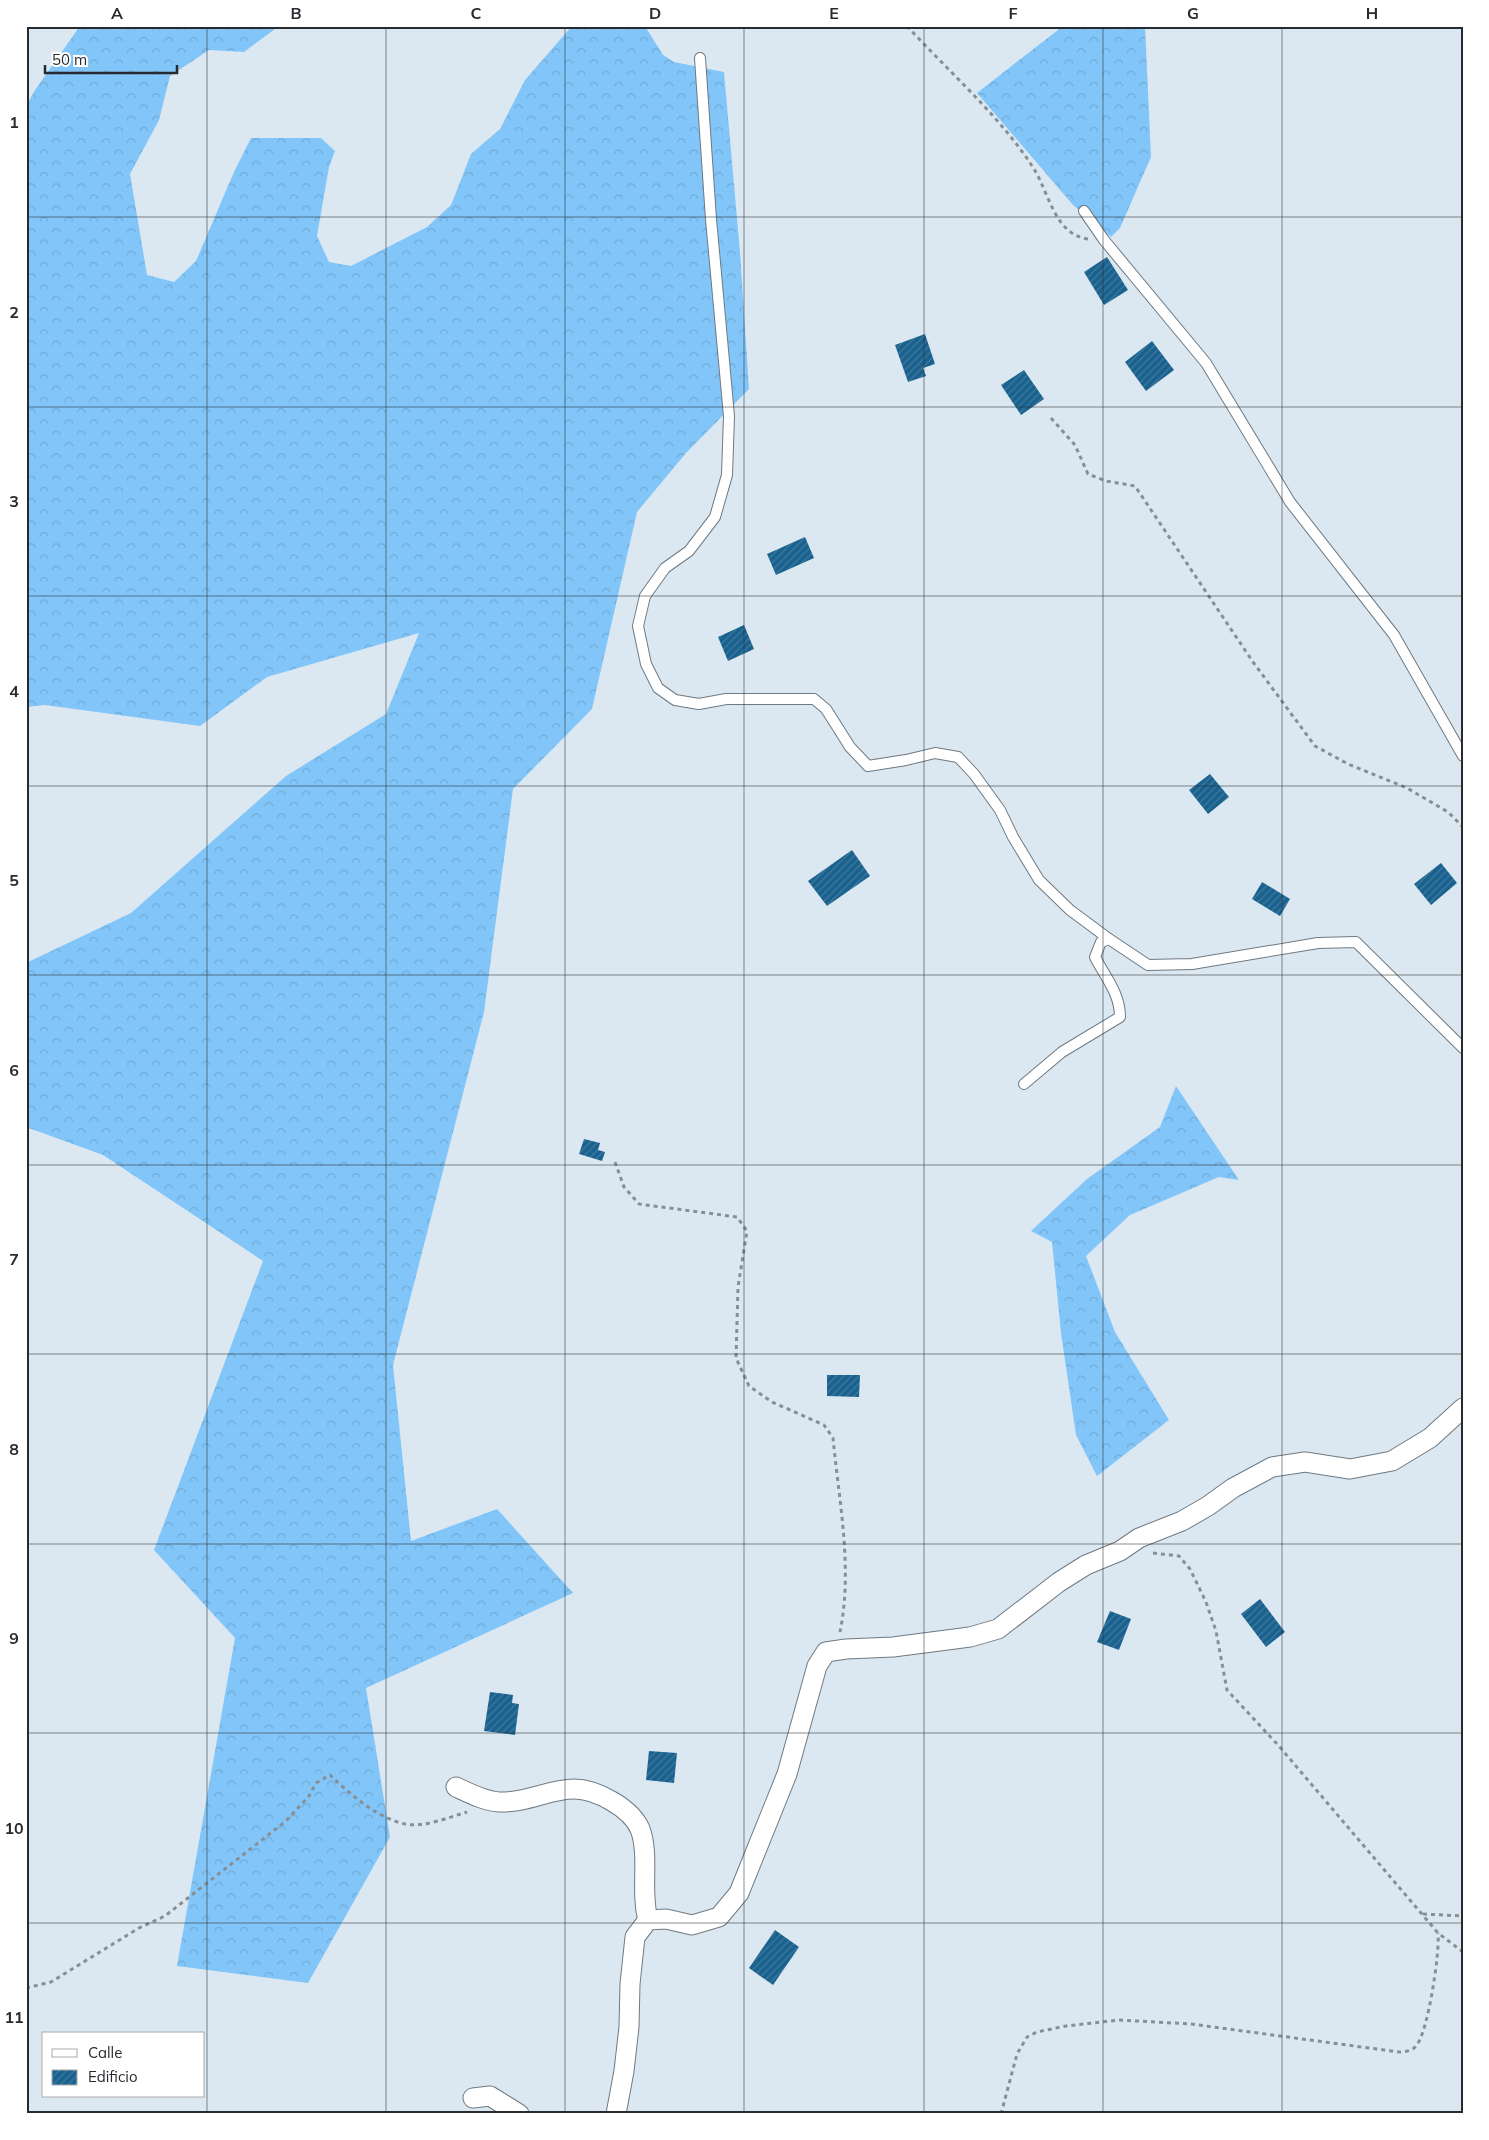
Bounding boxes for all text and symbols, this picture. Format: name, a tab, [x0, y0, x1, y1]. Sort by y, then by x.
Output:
text: A	[111, 3, 123, 23]
text: B	[290, 3, 302, 23]
text: C	[471, 3, 482, 23]
text: D	[649, 3, 661, 23]
text: E	[829, 3, 839, 23]
text: F	[1008, 3, 1018, 23]
text: G	[1187, 3, 1199, 23]
text: H	[1366, 3, 1378, 23]
scale bar	[45, 42, 178, 74]
text: 50 m	[52, 50, 87, 69]
text: 1	[9, 112, 19, 132]
text: 2	[9, 302, 19, 322]
text: 3	[9, 491, 19, 511]
text: 4	[9, 681, 19, 701]
text: 5	[9, 870, 19, 890]
text: 6	[9, 1060, 19, 1080]
text: 7	[9, 1249, 19, 1269]
text: 8	[9, 1439, 19, 1459]
text: 9	[9, 1628, 19, 1648]
text: 10	[4, 1818, 24, 1838]
text: 11	[4, 2007, 24, 2027]
legend	[42, 2032, 205, 2098]
text: Calle	[88, 2043, 122, 2062]
text: Edificio	[88, 2067, 138, 2086]

